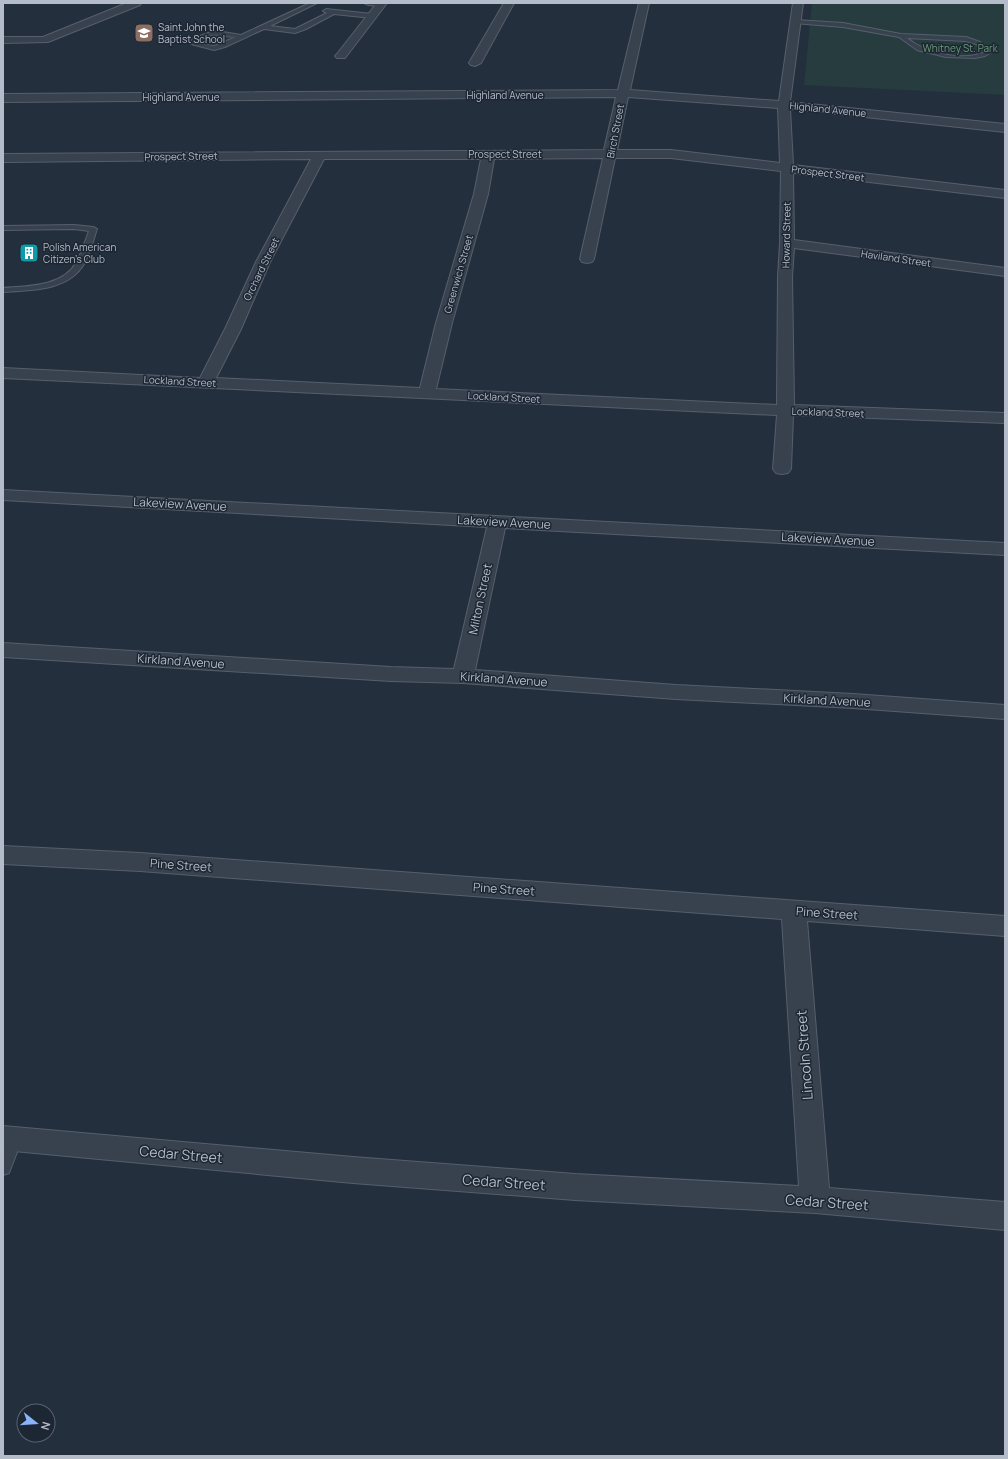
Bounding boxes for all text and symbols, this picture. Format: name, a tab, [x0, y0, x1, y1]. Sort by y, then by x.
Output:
place label: Saint John the Baptist School	[158, 20, 225, 46]
school or university icon: Saint John the Baptist School	[133, 22, 155, 44]
park label: Whitney St. Park	[922, 41, 999, 55]
street label: Highland Avenue	[467, 88, 544, 102]
street label: Highland Avenue	[143, 90, 220, 104]
street label: Highland Avenue	[789, 98, 867, 120]
street label: Birch Street	[603, 103, 627, 159]
street label: Prospect Street	[468, 147, 542, 161]
street label: Prospect Street	[144, 148, 218, 164]
street label: Prospect Street	[791, 162, 865, 184]
street label: Howard Street	[778, 202, 794, 268]
street label: Greenwich Street	[440, 233, 476, 315]
street label: Orchard Street	[240, 235, 282, 303]
place label: Polish American Citizen's Club	[43, 240, 116, 266]
building icon: Polish American Citizen's Club	[18, 242, 40, 264]
street label: Haviland Street	[860, 246, 932, 270]
street label: Lockland Street	[143, 372, 217, 390]
street label: Lockland Street	[467, 388, 541, 406]
street label: Lockland Street	[791, 404, 865, 420]
street label: Lakeview Avenue	[133, 493, 227, 515]
street label: Lakeview Avenue	[457, 511, 551, 533]
street label: Lakeview Avenue	[781, 528, 875, 550]
street label: Milton Street	[464, 562, 496, 636]
street label: Kirkland Avenue	[137, 649, 225, 673]
street label: Kirkland Avenue	[460, 667, 548, 691]
street label: Kirkland Avenue	[783, 689, 871, 711]
street label: Pine Street	[150, 854, 213, 876]
street label: Pine Street	[473, 878, 536, 900]
street label: Pine Street	[796, 902, 859, 924]
street label: Lincoln Street	[791, 1009, 817, 1101]
street label: Cedar Street	[139, 1141, 224, 1167]
street label: Cedar Street	[462, 1170, 547, 1194]
street label: Cedar Street	[785, 1190, 870, 1214]
north arrow	[16, 1403, 56, 1443]
text: N	[38, 1420, 54, 1432]

